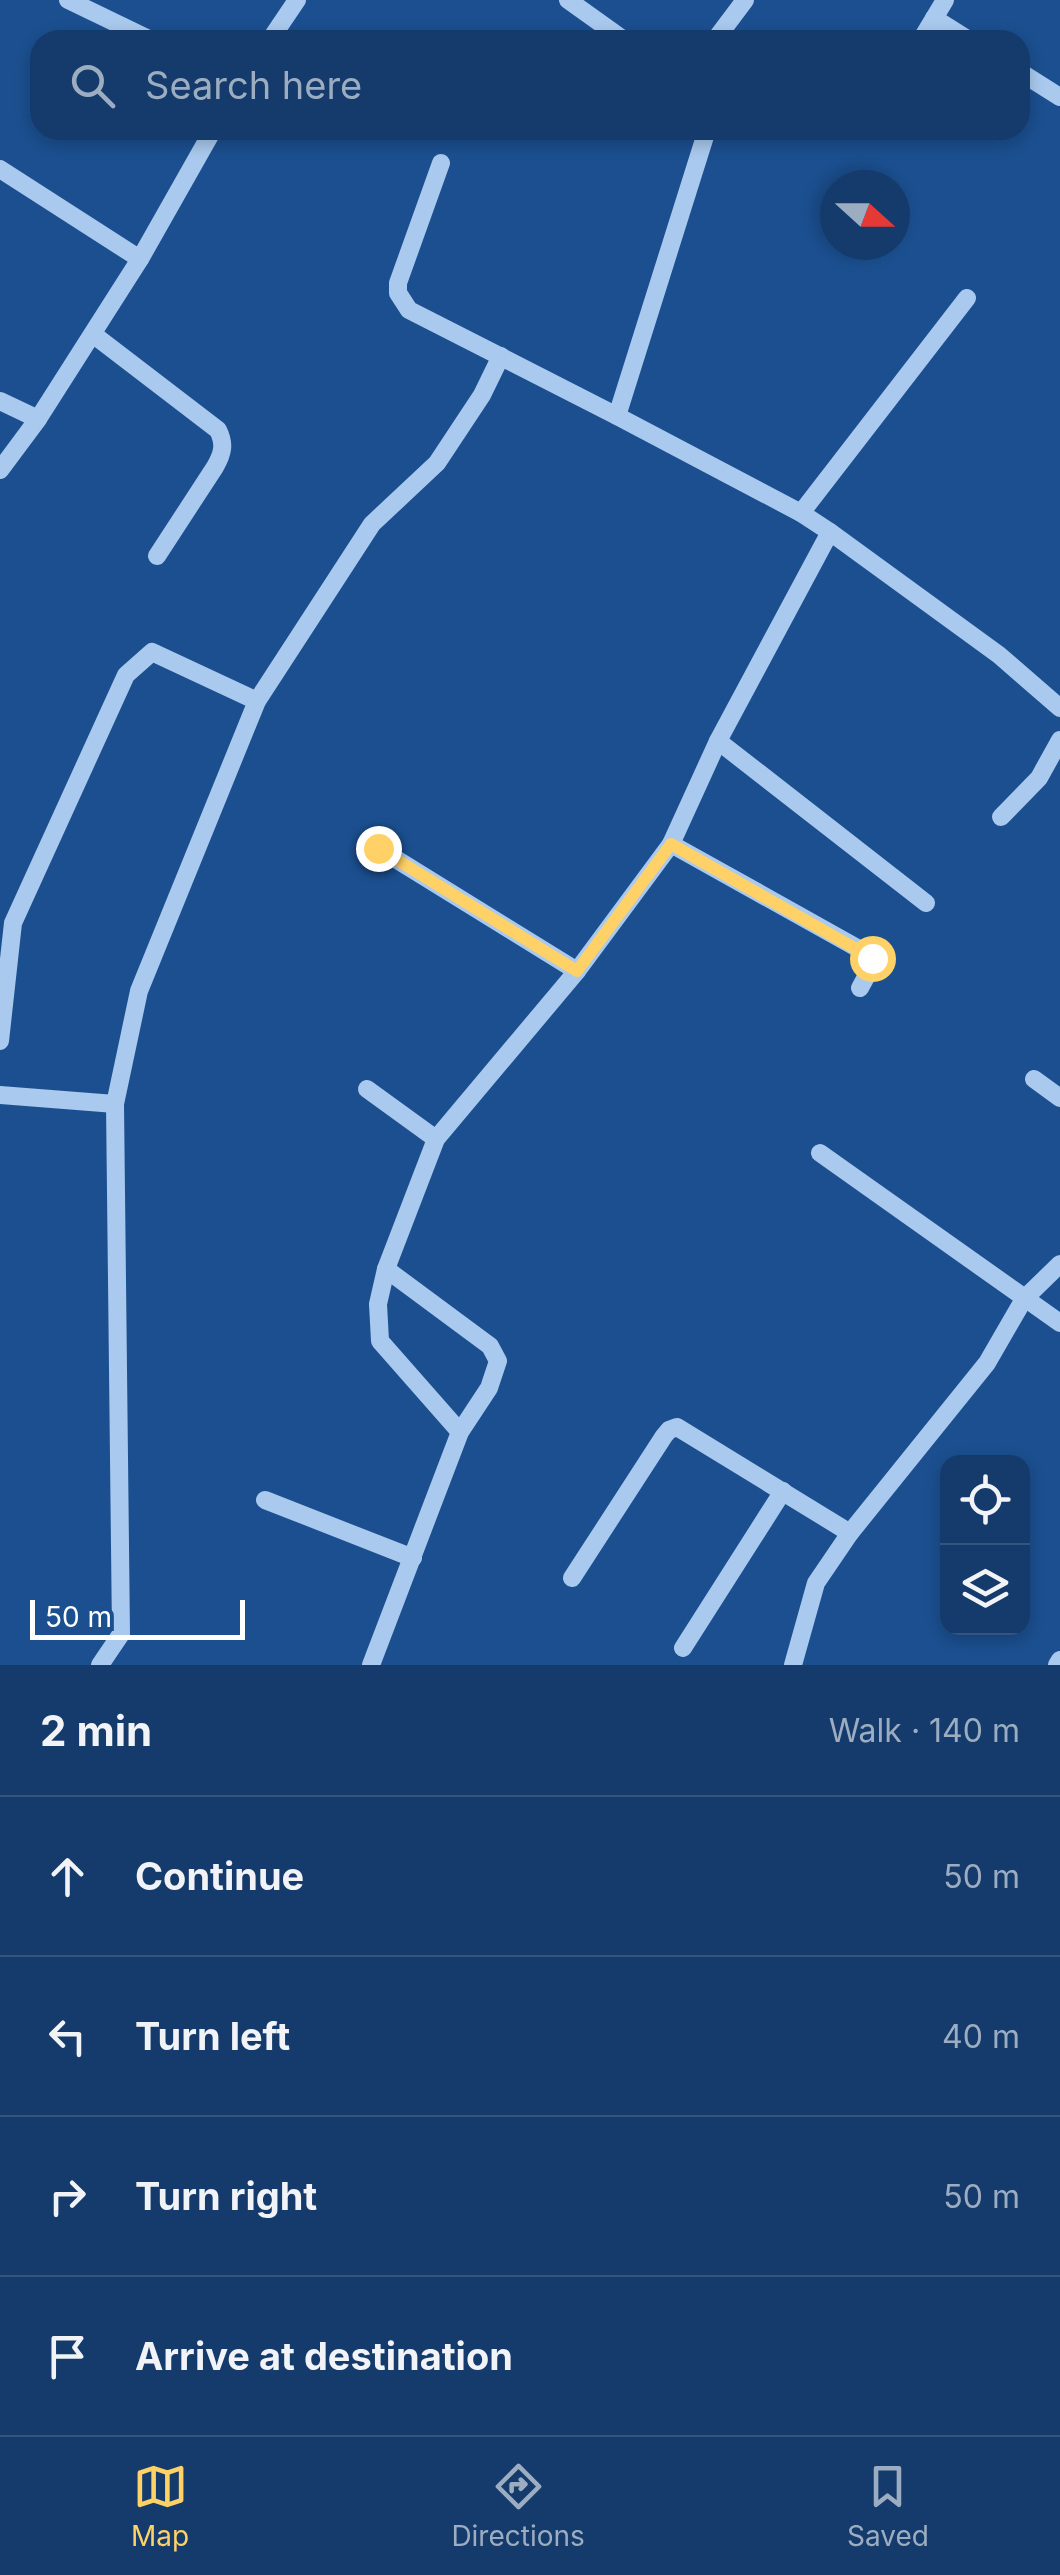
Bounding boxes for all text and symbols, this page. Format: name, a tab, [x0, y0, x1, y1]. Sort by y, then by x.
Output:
search box	[30, 30, 1030, 140]
icon: search	[65, 58, 120, 113]
text: Search here	[145, 62, 362, 108]
north arrow	[820, 170, 910, 260]
route end	[356, 826, 402, 872]
route start	[850, 936, 896, 982]
map controls	[940, 1455, 1030, 1635]
button: locate	[940, 1455, 1030, 1545]
button: layers	[940, 1545, 1030, 1635]
scale bar	[30, 1595, 245, 1640]
text: 50 m	[45, 1600, 112, 1634]
text: 2 min	[40, 1705, 152, 1756]
text: Walk · 140 m	[829, 1711, 1020, 1750]
icon: ahead	[40, 1849, 95, 1904]
text: Continue	[135, 1853, 304, 1899]
text: 50 m	[943, 1857, 1020, 1896]
icon: left	[40, 2009, 95, 2064]
text: Turn left	[135, 2013, 290, 2059]
text: 40 m	[942, 2017, 1020, 2056]
icon: right	[40, 2169, 95, 2224]
text: Turn right	[135, 2173, 317, 2219]
text: 50 m	[943, 2177, 1020, 2216]
icon: arrive	[40, 2329, 95, 2384]
text: Arrive at destination	[135, 2333, 513, 2379]
tab: Map	[131, 2459, 189, 2553]
tab: Directions	[451, 2459, 585, 2553]
tab: Saved	[847, 2459, 929, 2553]

